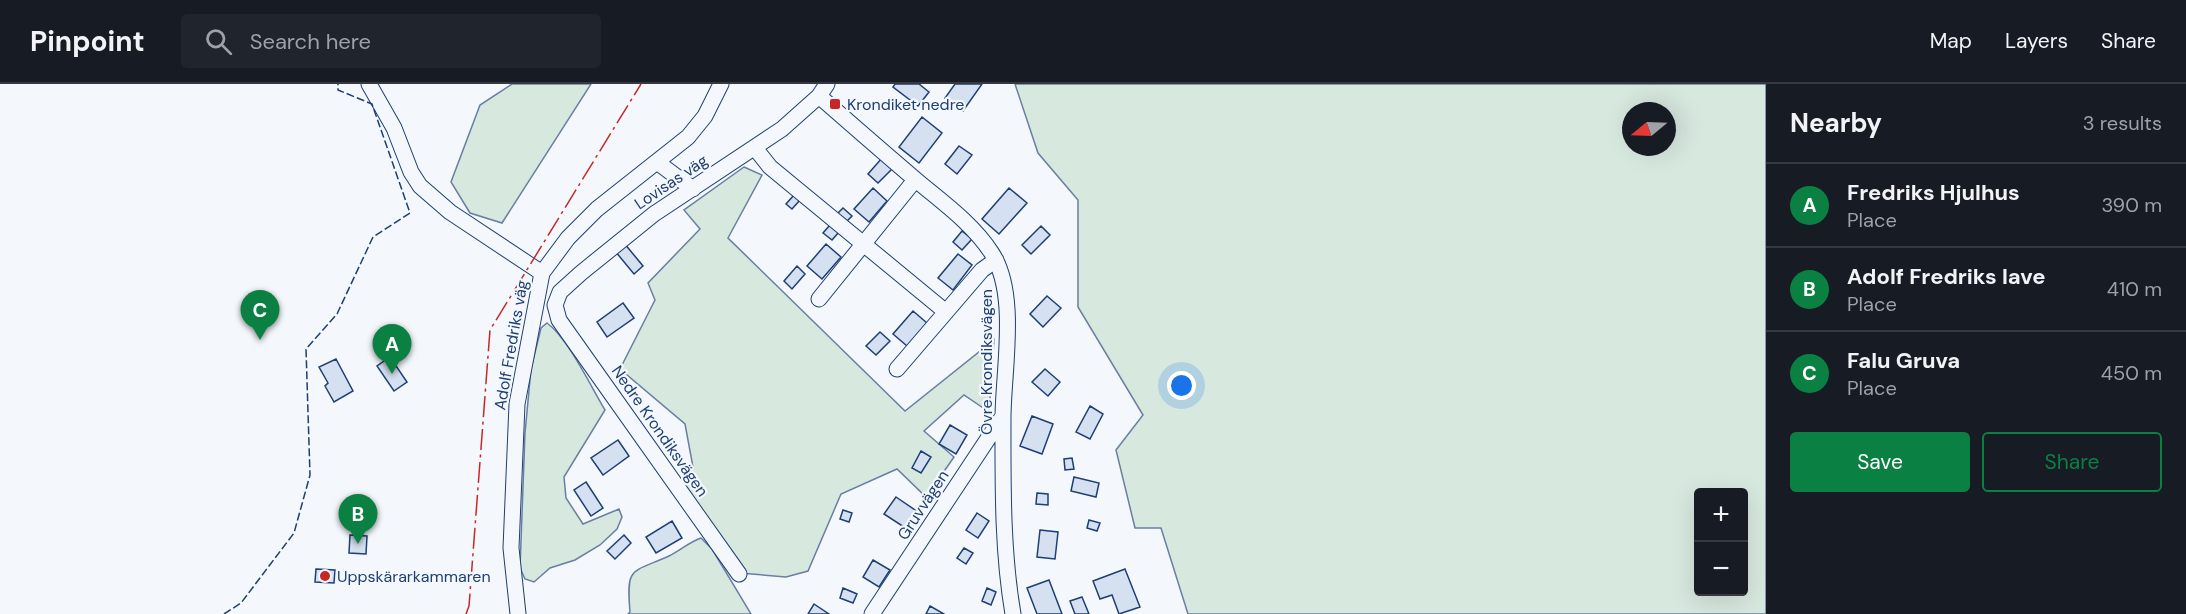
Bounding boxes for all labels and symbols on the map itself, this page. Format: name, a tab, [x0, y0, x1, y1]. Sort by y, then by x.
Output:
place label: Krondiket nedre	[847, 94, 964, 115]
marker: Krondiket nedre	[828, 97, 842, 111]
north arrow	[1622, 102, 1676, 156]
street label: Lovisas väg	[630, 150, 712, 214]
street label: Adolf Fredriks väg	[489, 278, 533, 412]
street label: Övre Krondiksvägen	[976, 289, 997, 435]
pin: C	[240, 290, 280, 340]
pin: A	[372, 324, 412, 374]
street label: Nedre Krondiksvägen	[607, 361, 713, 501]
your location	[1167, 371, 1196, 400]
street label: Gruvvägen	[893, 466, 953, 544]
pin: B	[338, 494, 378, 544]
place label: Uppskärarkammaren	[337, 566, 491, 587]
marker: Uppskärarkammaren	[318, 569, 332, 583]

